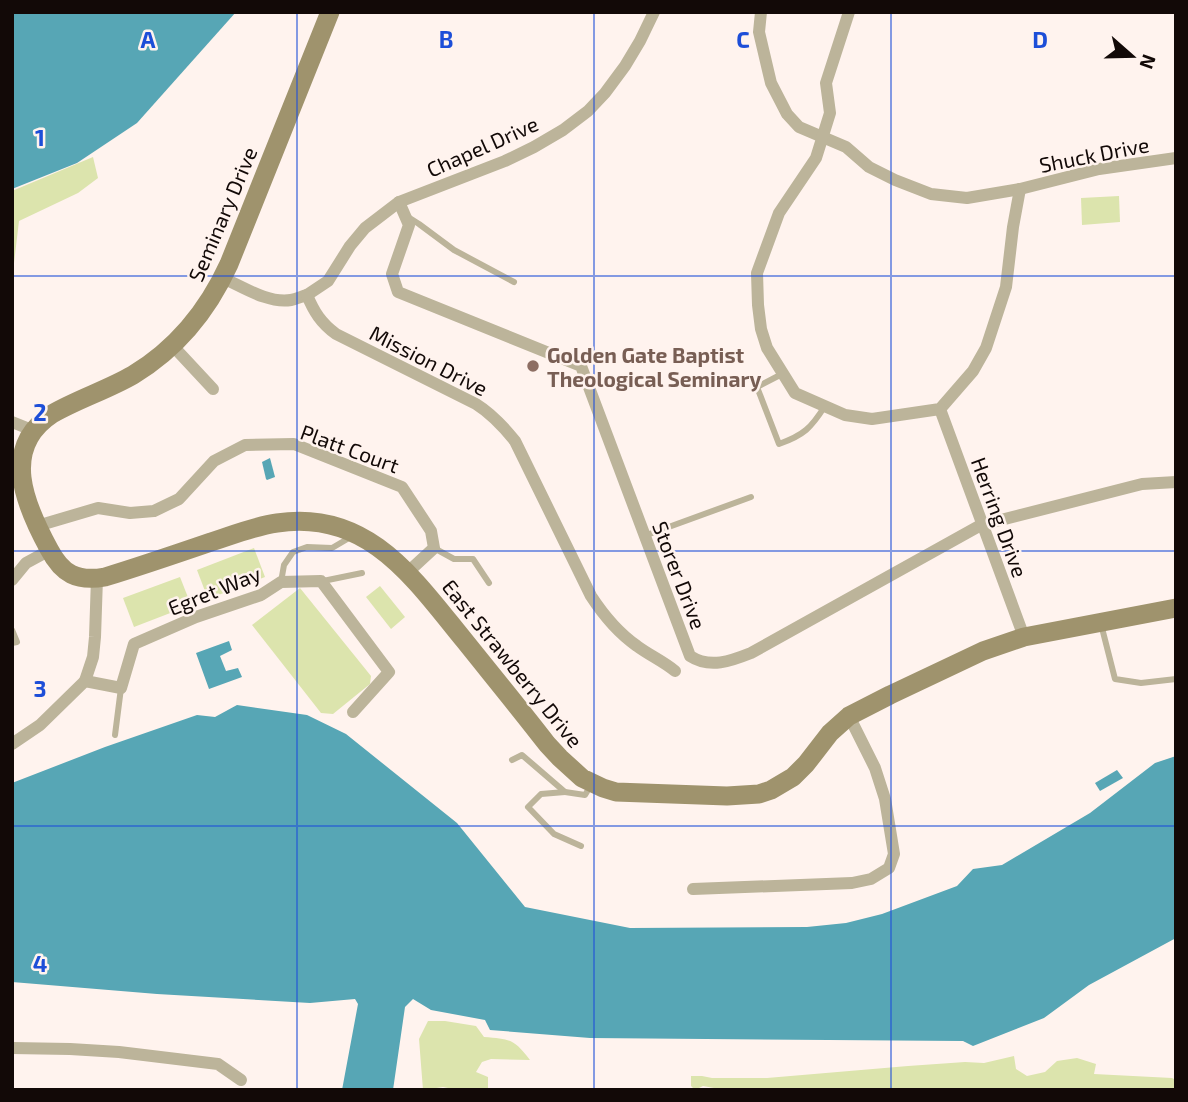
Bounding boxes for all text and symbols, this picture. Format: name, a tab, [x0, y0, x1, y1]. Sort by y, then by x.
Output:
north arrow	[1097, 21, 1167, 91]
text: A	[140, 25, 156, 53]
text: B	[439, 25, 453, 53]
text: C	[736, 25, 750, 53]
text: D	[1032, 25, 1048, 53]
text: N	[1135, 52, 1162, 72]
street label: Chapel Drive	[422, 110, 542, 182]
text: 1	[35, 123, 45, 151]
street label: Shuck Drive	[1037, 131, 1151, 177]
street label: Seminary Drive	[182, 143, 262, 285]
street label: Mission Drive	[366, 320, 492, 400]
place label: Golden Gate Baptist Theological Seminary	[547, 342, 761, 392]
marker: Golden Gate Baptist Theological Seminary	[525, 358, 541, 374]
text: 2	[33, 398, 47, 426]
street label: Platt Court	[297, 419, 403, 477]
street label: Herring Drive	[967, 454, 1033, 580]
street label: Storer Drive	[648, 518, 712, 632]
street label: Egret Way	[164, 560, 264, 620]
street label: East Strawberry Drive	[438, 574, 588, 752]
text: 3	[33, 674, 47, 702]
text: 4	[33, 949, 47, 977]

